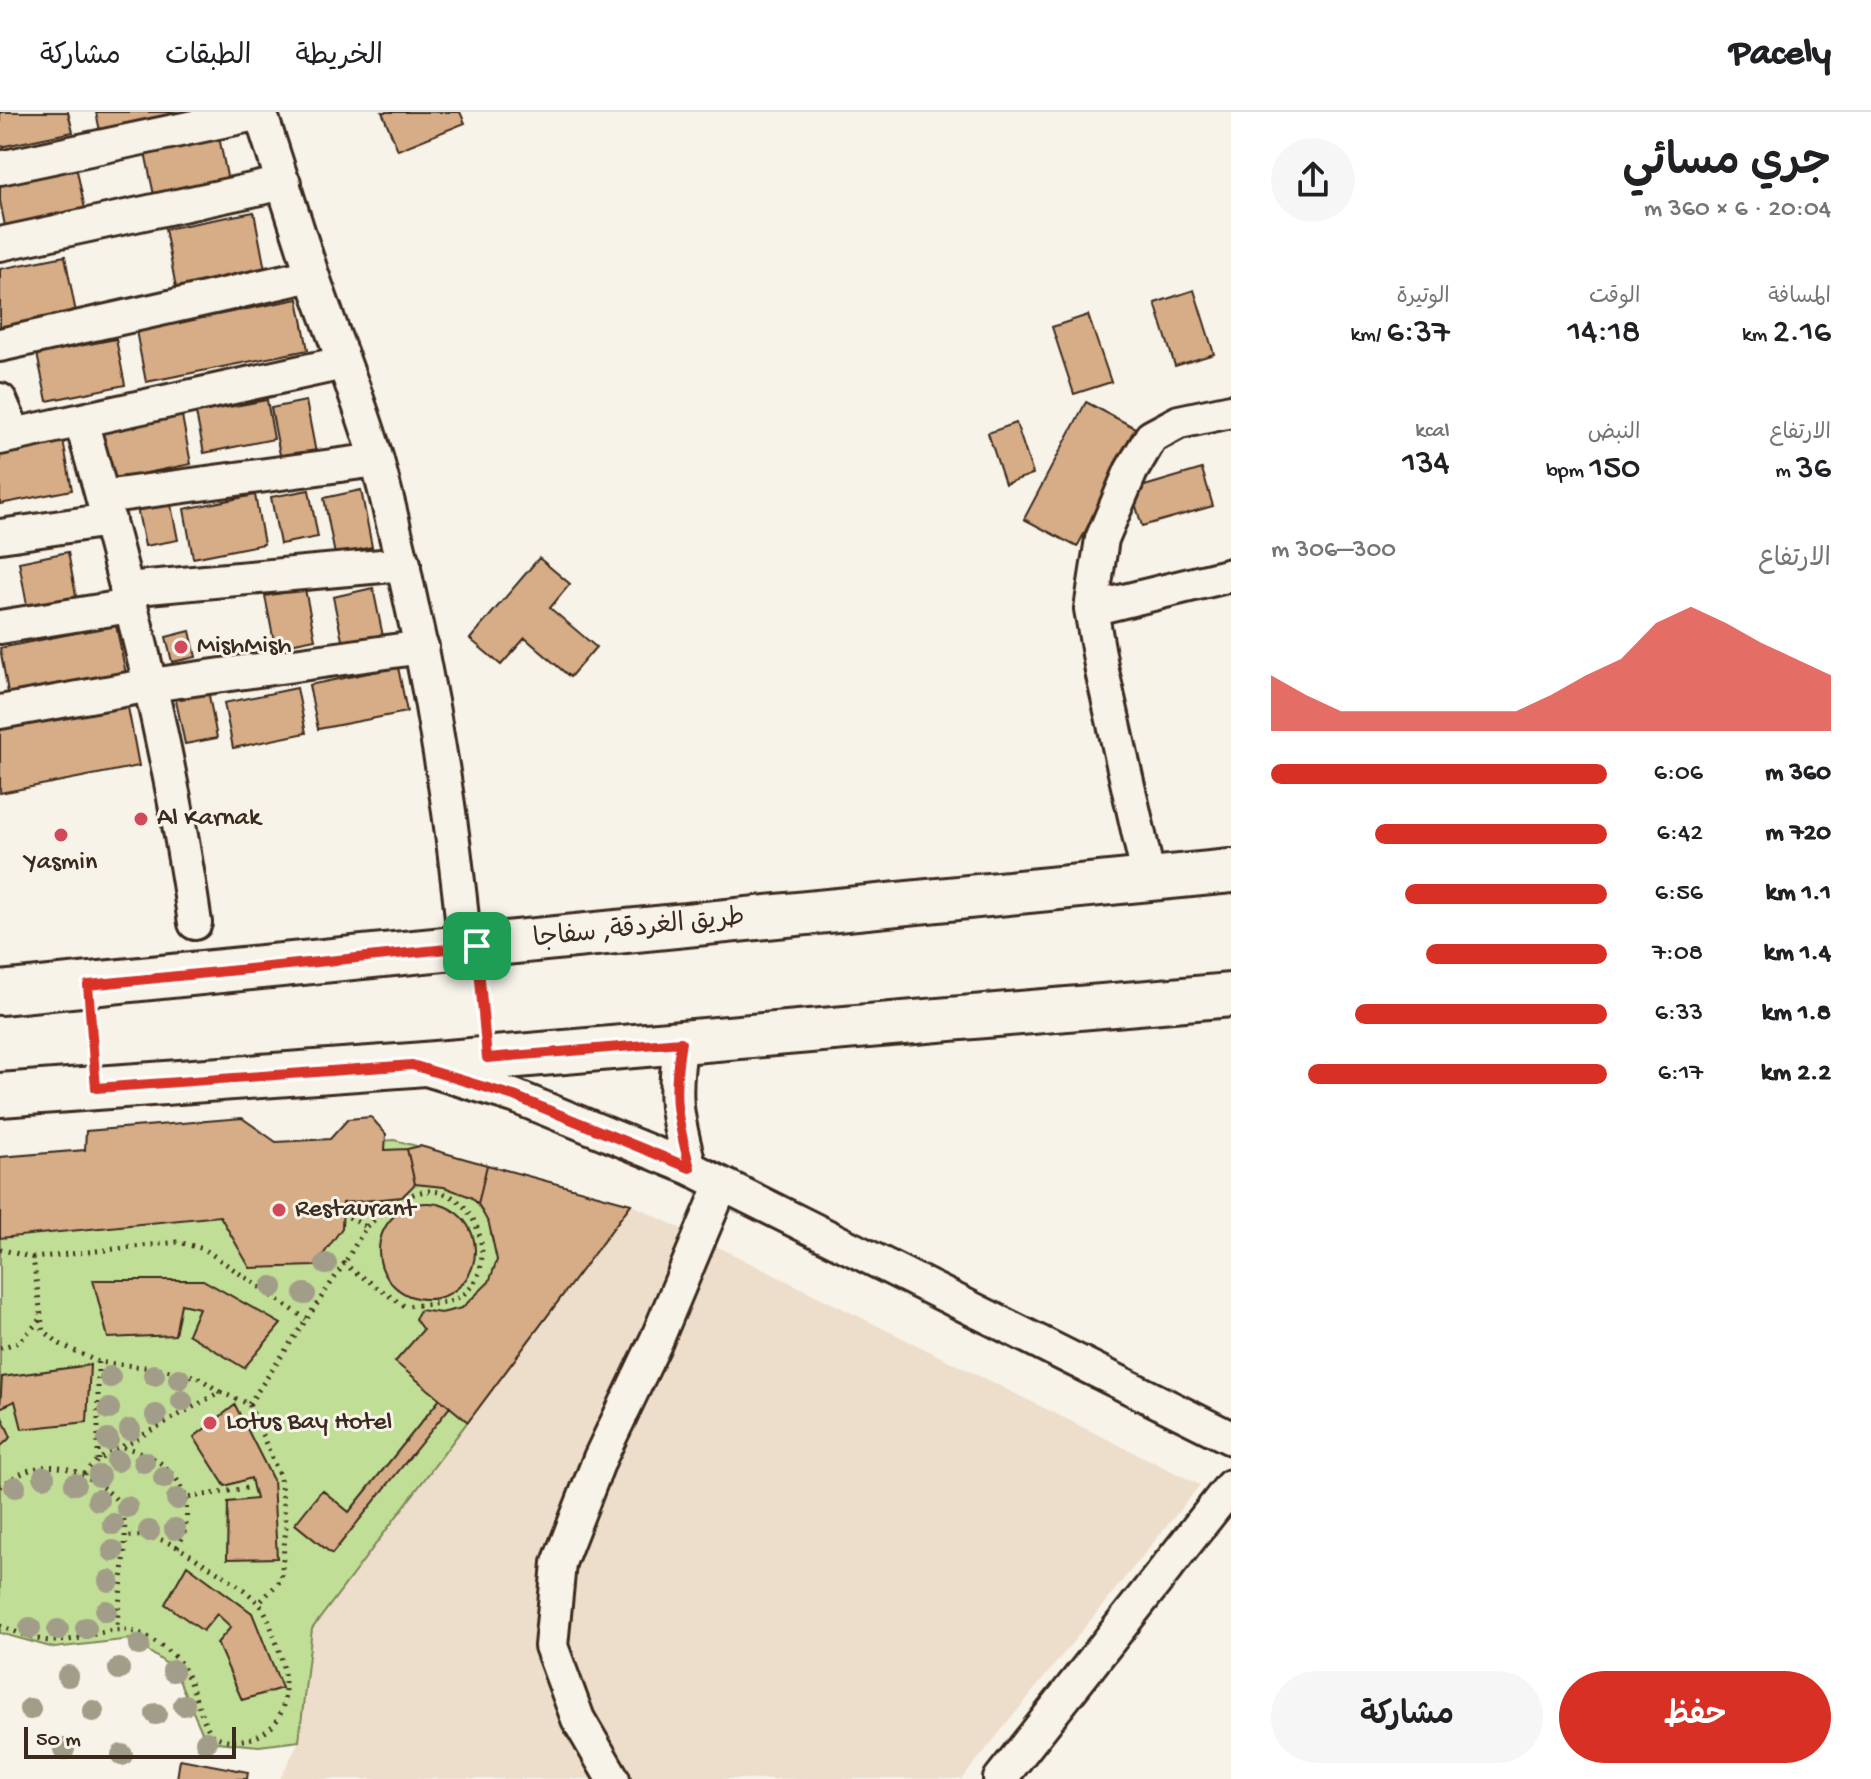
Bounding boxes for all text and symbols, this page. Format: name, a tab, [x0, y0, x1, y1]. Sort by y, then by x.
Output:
text: Pacely	[1729, 33, 1831, 77]
text: مشاركة	[40, 41, 121, 74]
text: الطبقات	[165, 41, 251, 74]
text: الخريطة	[295, 41, 383, 74]
button: share	[1271, 138, 1355, 222]
text: جري مسائي	[1622, 139, 1831, 191]
text: 20:04 · 6 × 360 m	[1644, 195, 1831, 226]
text: الوتيرة	[1397, 285, 1450, 311]
text: الوقت	[1589, 285, 1640, 311]
text: المسافة	[1768, 285, 1831, 311]
text: 6:37	[1386, 314, 1450, 354]
text: 14:18	[1567, 314, 1640, 354]
text: 2.16	[1773, 314, 1831, 354]
text: /km	[1350, 323, 1386, 349]
text: km	[1742, 323, 1773, 349]
text: kcal	[1415, 419, 1450, 445]
text: النبض	[1588, 421, 1640, 447]
text: الارتفاع	[1769, 421, 1831, 447]
text: 134	[1402, 445, 1450, 485]
text: 150	[1589, 450, 1640, 490]
text: 36	[1796, 450, 1831, 490]
text: bpm	[1546, 459, 1589, 485]
text: m	[1775, 459, 1796, 485]
text: 300–306 m	[1271, 536, 1396, 567]
text: الارتفاع	[1758, 545, 1831, 576]
place label: MishMish	[197, 632, 291, 663]
marker: MishMish	[172, 638, 190, 656]
text: 6:06	[1654, 759, 1703, 790]
text: 360 m	[1765, 759, 1831, 790]
place label: Al Karnak	[157, 804, 263, 835]
marker: Al Karnak	[132, 810, 150, 828]
text: 6:42	[1657, 819, 1703, 850]
text: 720 m	[1765, 819, 1831, 850]
marker: Yasmin	[52, 826, 70, 844]
place label: Yasmin	[23, 848, 98, 879]
text: 6:56	[1655, 879, 1703, 910]
text: 1.1 km	[1766, 879, 1831, 910]
street label: طريق الغردقة, سفاجا	[532, 903, 746, 957]
pin	[443, 912, 511, 980]
icon: arrive	[455, 924, 499, 968]
text: 7:08	[1652, 939, 1703, 970]
text: 1.4 km	[1764, 939, 1831, 970]
text: 6:33	[1655, 999, 1703, 1030]
text: 1.8 km	[1762, 999, 1831, 1030]
text: 6:17	[1658, 1059, 1703, 1090]
text: 2.2 km	[1761, 1059, 1831, 1090]
place label: Restaurant	[295, 1195, 418, 1226]
marker: Restaurant	[270, 1201, 288, 1219]
place label: Lotus Bay Hotel	[226, 1408, 392, 1439]
marker: Lotus Bay Hotel	[201, 1414, 219, 1432]
button: مشاركة	[1271, 1671, 1543, 1763]
button: حفظ	[1559, 1671, 1831, 1763]
scale bar	[24, 1723, 236, 1759]
text: 50 m	[36, 1728, 81, 1754]

